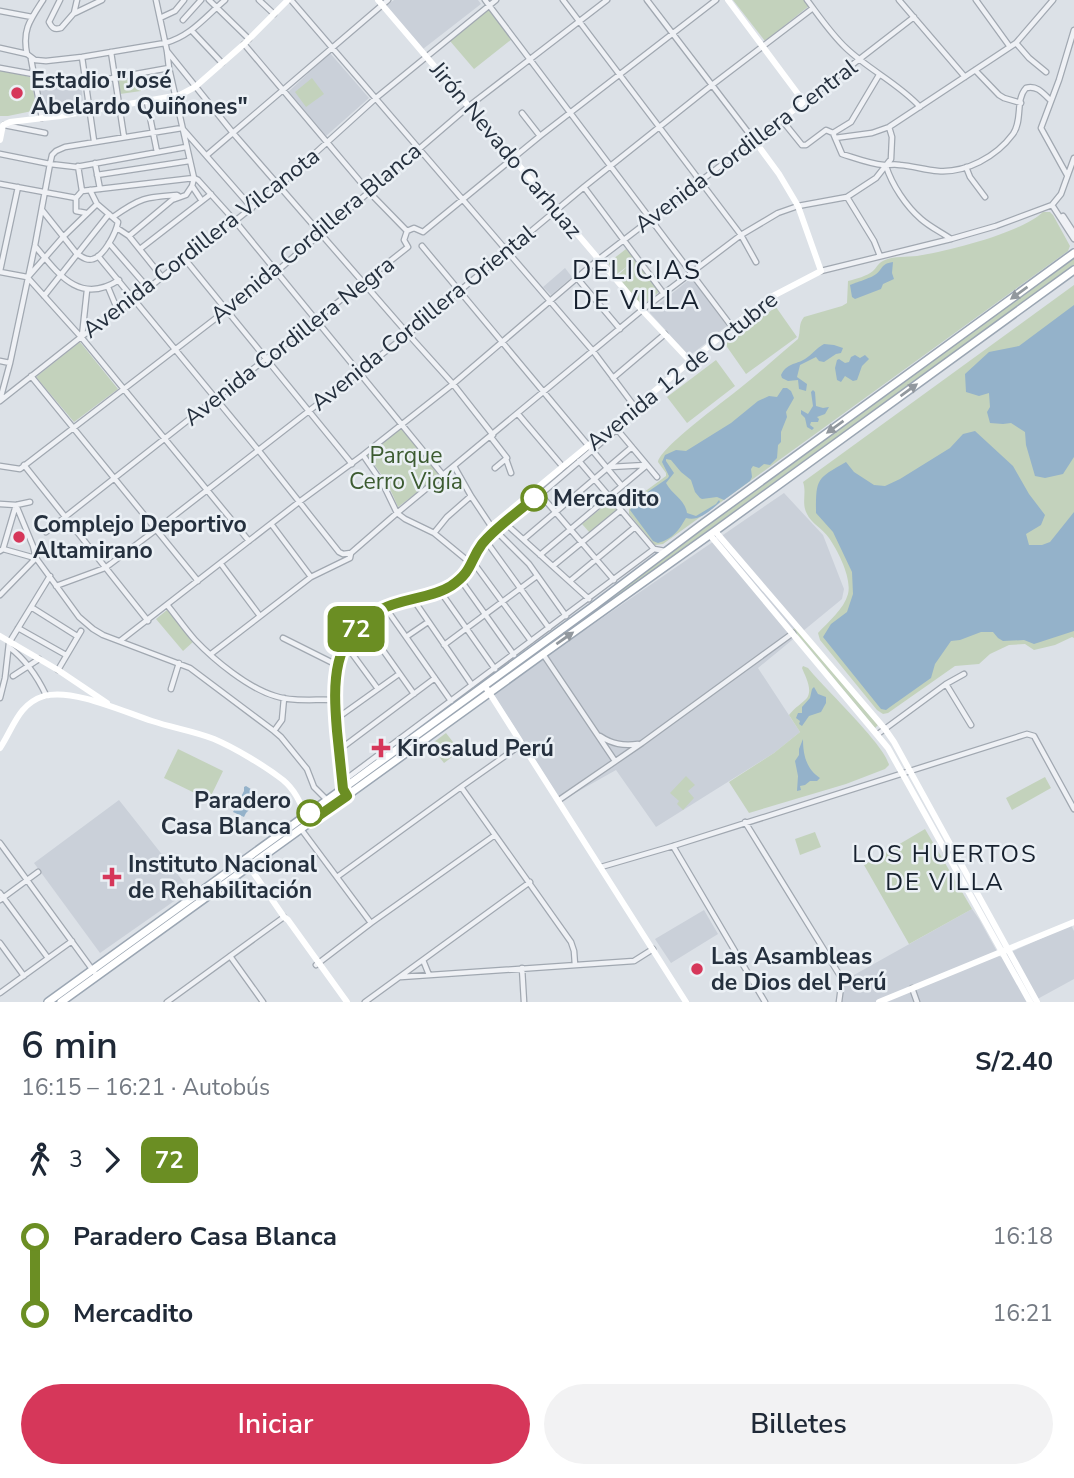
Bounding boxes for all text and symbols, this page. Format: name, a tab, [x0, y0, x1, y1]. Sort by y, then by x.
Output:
street label: Avenida Cordillera Central	[628, 52, 864, 240]
street label: Jirón Nevado Carhuaz	[422, 54, 589, 245]
place label: Estadio "José Abelardo Quiñones"	[31, 65, 248, 122]
marker: Estadio "José Abelardo Quiñones"	[9, 85, 25, 101]
street label: Avenida Cordillera Blanca	[204, 135, 428, 331]
street label: Avenida Cordillera Vilcanota	[76, 141, 326, 345]
street label: Avenida Cordillera Oriental	[305, 218, 542, 418]
street label: Avenida Cordillera Negra	[177, 249, 401, 433]
district label: DELICIAS DE VILLA	[572, 253, 702, 318]
street label: Avenida 12 de Octubre	[580, 284, 784, 458]
one-way arrow	[1010, 286, 1028, 300]
one-way arrow	[900, 383, 918, 397]
one-way arrow	[826, 420, 844, 434]
park label: Parque Cerro Vigía	[349, 440, 463, 497]
place label: Mercadito	[553, 483, 659, 514]
marker: Mercadito	[521, 485, 547, 511]
place label: Complejo Deportivo Altamirano	[33, 509, 247, 566]
marker: Complejo Deportivo Altamirano	[11, 529, 27, 545]
line badge: 72	[324, 606, 388, 652]
text: 72	[342, 613, 370, 645]
one-way arrow	[556, 631, 574, 645]
place label: Kirosalud Perú	[397, 733, 554, 764]
marker: Kirosalud Perú	[371, 738, 391, 758]
place label: Paradero Casa Blanca	[161, 785, 291, 842]
marker: Paradero Casa Blanca	[297, 800, 323, 826]
district label: LOS HUERTOS DE VILLA	[852, 838, 1038, 898]
place label: Instituto Nacional de Rehabilitación	[128, 849, 318, 906]
marker: Instituto Nacional de Rehabilitación	[102, 867, 122, 887]
place label: Las Asambleas de Dios del Perú	[711, 941, 887, 998]
marker: Las Asambleas de Dios del Perú	[689, 961, 705, 977]
text: 6 min	[21, 1020, 118, 1071]
text: S/2.40	[975, 1044, 1053, 1079]
text: 16:15 – 16:21 · Autobús	[21, 1072, 270, 1103]
icon: walk	[21, 1141, 59, 1179]
icon: forward	[93, 1141, 131, 1179]
text: 3	[69, 1144, 83, 1175]
text: 72	[155, 1144, 184, 1176]
text: Paradero Casa Blanca	[73, 1219, 337, 1254]
text: 16:18	[993, 1221, 1053, 1252]
text: Mercadito	[73, 1296, 193, 1331]
text: 16:21	[993, 1298, 1053, 1329]
button: Iniciar	[21, 1384, 530, 1464]
button: Billetes	[544, 1384, 1053, 1464]

